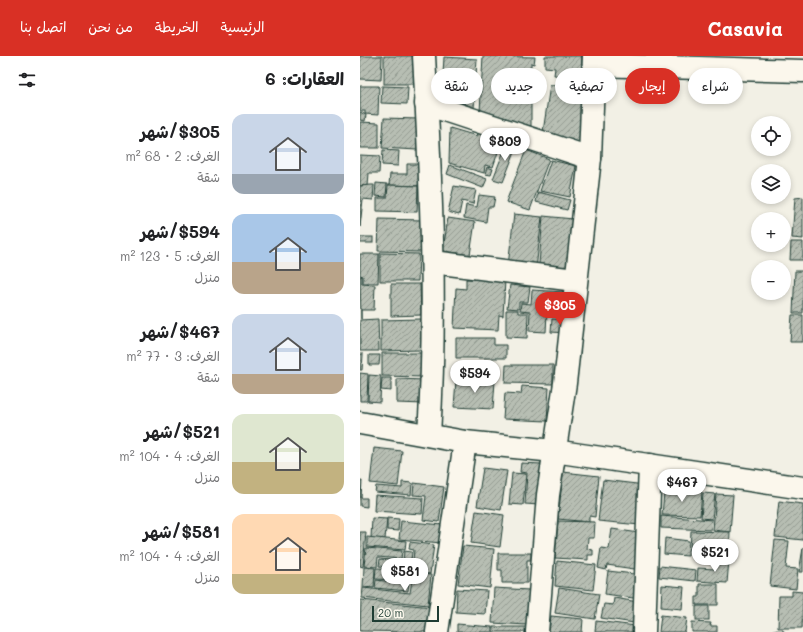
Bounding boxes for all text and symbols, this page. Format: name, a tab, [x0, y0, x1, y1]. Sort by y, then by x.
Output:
text: Casavia	[708, 16, 783, 41]
text: اتصل بنا	[20, 17, 66, 36]
text: من نحن	[88, 17, 133, 36]
text: الخريطة	[155, 17, 199, 36]
text: الرئيسية	[221, 17, 264, 36]
text: العقارات: 6	[265, 67, 344, 89]
chip: شقة	[431, 68, 483, 104]
chip: جديد	[491, 68, 547, 104]
chip: تصفية	[555, 68, 617, 104]
chip: إيجار	[625, 68, 680, 104]
chip: شراء	[688, 68, 743, 104]
icon: filters	[16, 69, 38, 91]
map controls	[751, 116, 791, 300]
button: locate	[751, 116, 791, 156]
text: $305/شهر	[140, 120, 220, 142]
pin: $809	[481, 128, 529, 162]
icon: home	[264, 130, 312, 178]
text: $809	[489, 132, 521, 149]
text: الغرف: 2 · 68 m²	[125, 147, 220, 164]
button: layers	[751, 164, 791, 204]
text: شقة	[197, 168, 220, 185]
button: +	[751, 212, 791, 252]
text: $594/شهر	[140, 220, 220, 242]
icon: home	[264, 230, 312, 278]
text: الغرف: 5 · 123 m²	[120, 247, 220, 264]
button: −	[751, 260, 791, 300]
text: منزل	[194, 268, 220, 285]
pin: $305	[536, 292, 584, 326]
text: $305	[544, 296, 576, 313]
text: $467/شهر	[141, 320, 220, 342]
icon: home	[264, 330, 312, 378]
text: الغرف: 3 · 77 m²	[126, 347, 220, 364]
pin: $594	[451, 360, 499, 394]
text: $594	[459, 364, 491, 381]
text: شقة	[197, 368, 220, 385]
text: $521/شهر	[144, 420, 220, 442]
icon: home	[264, 430, 312, 478]
text: الغرف: 4 · 104 m²	[119, 447, 220, 464]
text: منزل	[194, 468, 220, 485]
pin: $467	[658, 469, 706, 503]
text: $467	[666, 473, 698, 490]
text: $581/شهر	[143, 520, 220, 542]
icon: home	[264, 530, 312, 578]
pin: $521	[691, 539, 739, 573]
text: $521	[701, 543, 729, 560]
text: الغرف: 4 · 104 m²	[119, 547, 220, 564]
pin: $581	[381, 558, 429, 592]
text: $581	[390, 562, 420, 579]
text: منزل	[194, 568, 220, 585]
scale bar	[372, 604, 439, 623]
text: 20 m	[378, 605, 403, 620]

